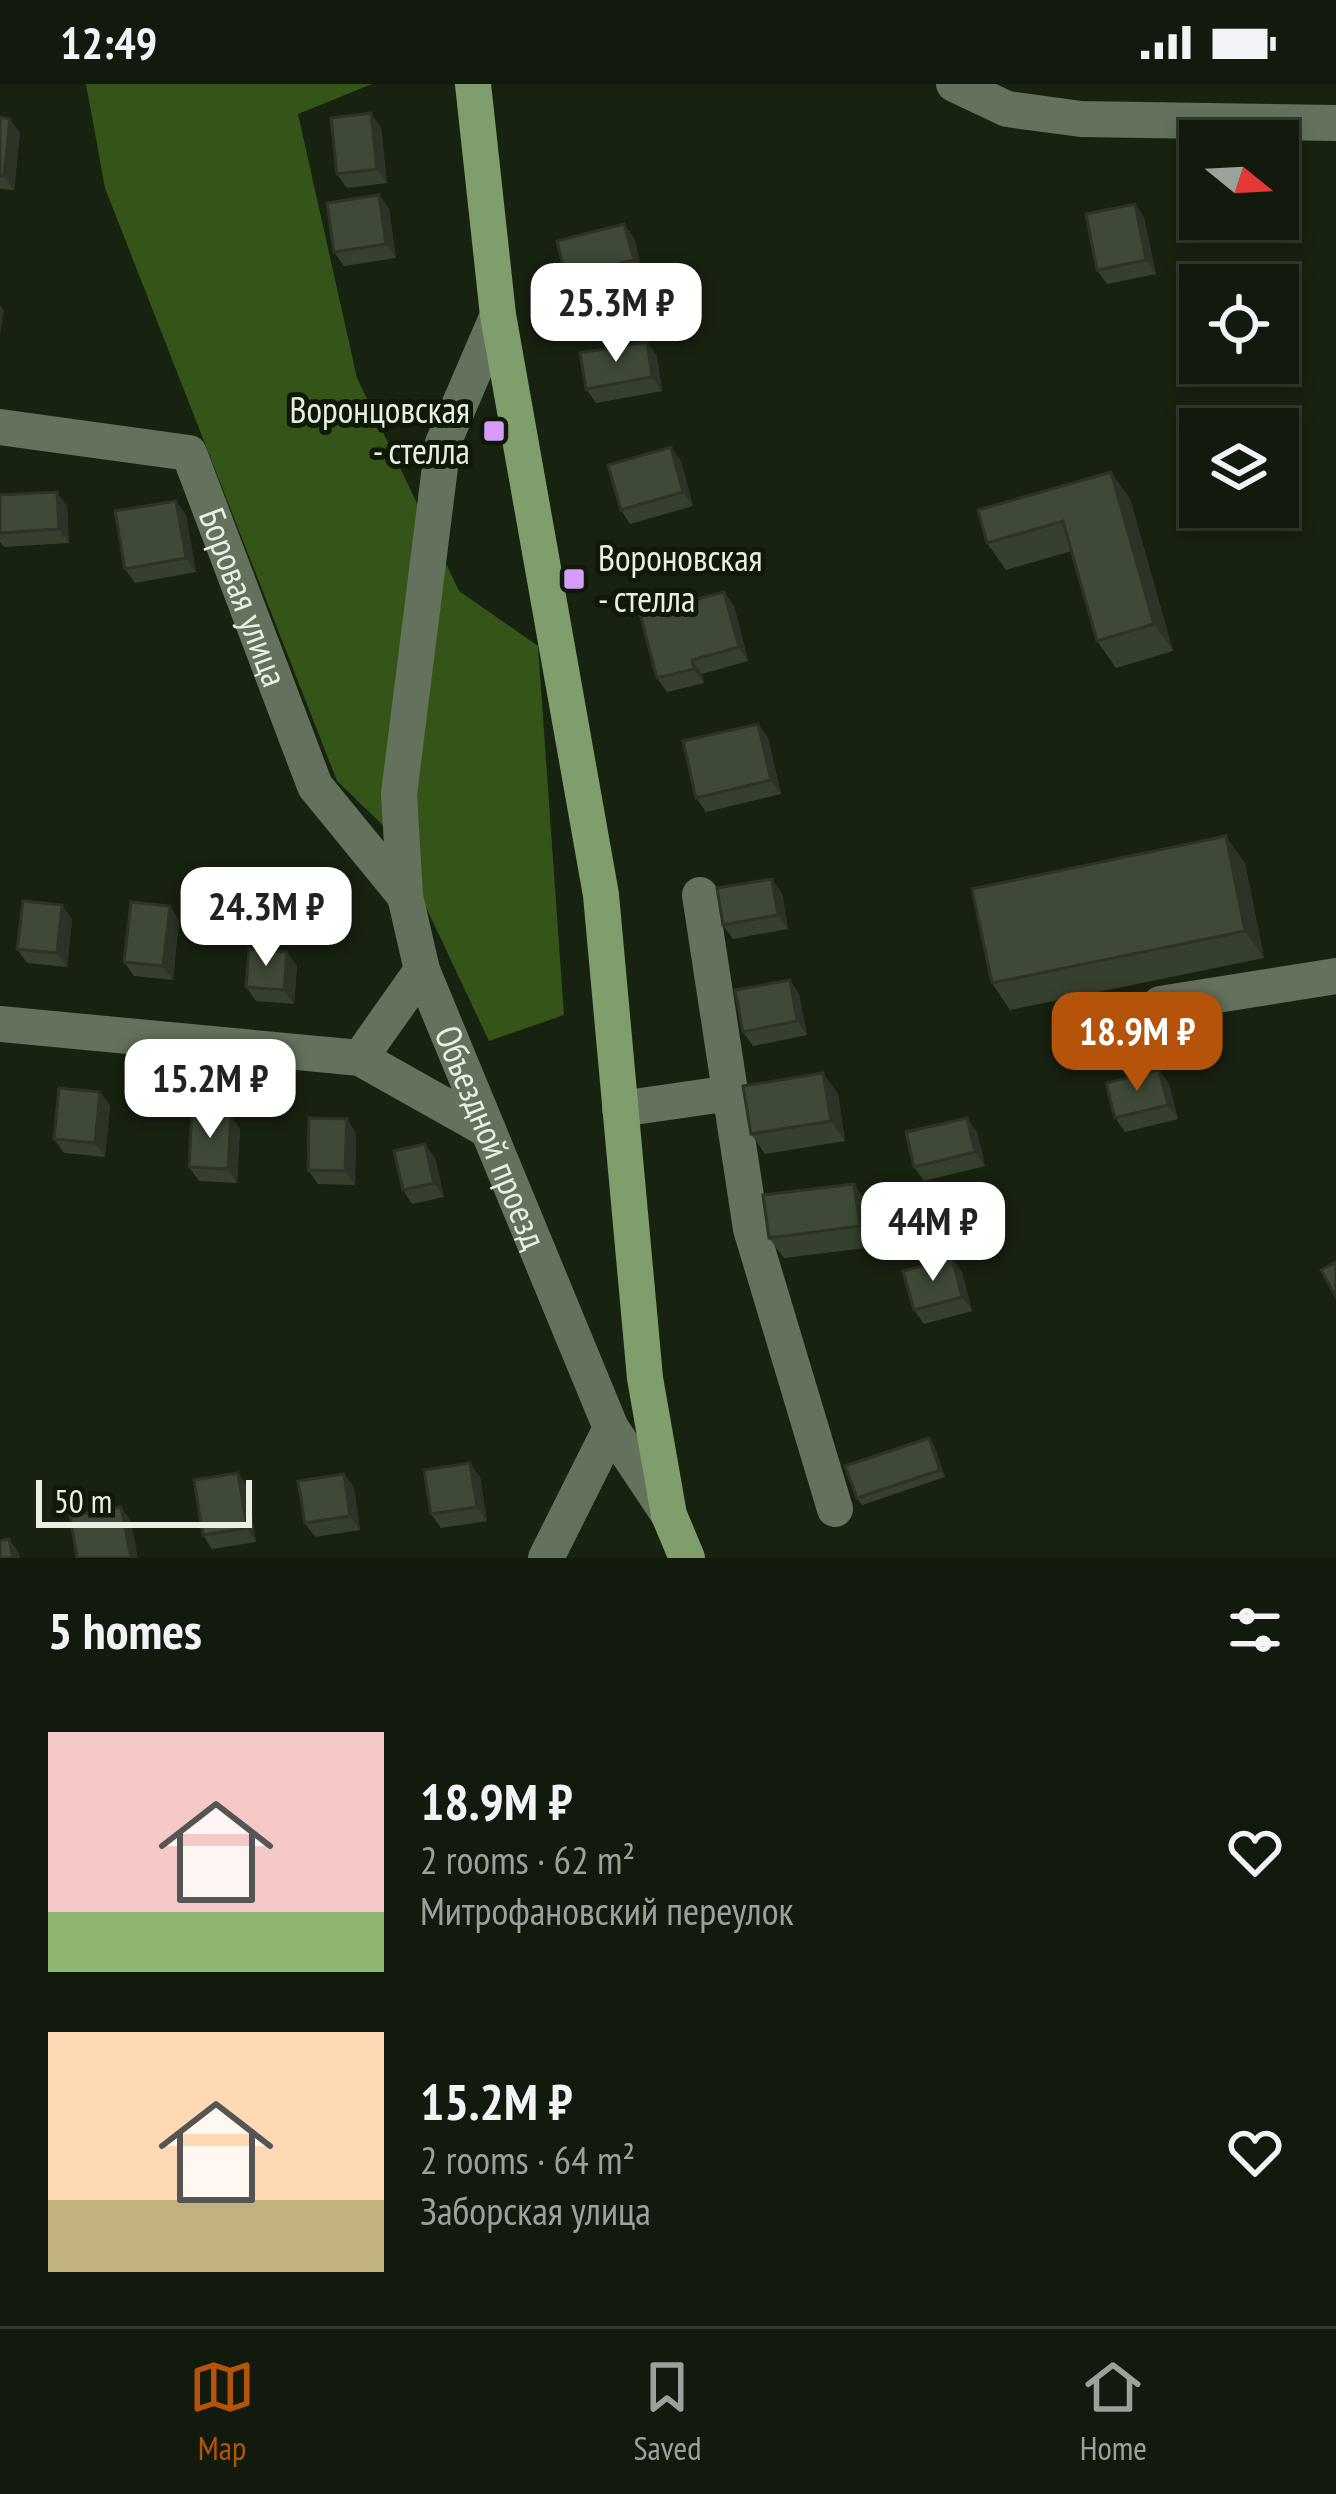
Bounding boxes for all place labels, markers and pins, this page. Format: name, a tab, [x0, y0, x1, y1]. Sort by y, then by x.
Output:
pin: 25.3M ₽	[505, 263, 727, 365]
place label: Воронцовская - стелла	[290, 386, 470, 474]
marker: Воронцовская - стелла	[481, 418, 507, 444]
place label: Вороновская - стелла	[598, 534, 762, 622]
marker: Вороновская - стелла	[561, 566, 587, 592]
pin: 24.3M ₽	[155, 867, 377, 969]
pin: 18.9M ₽	[1026, 992, 1248, 1094]
pin: 15.2M ₽	[99, 1039, 321, 1141]
pin: 44M ₽	[849, 1182, 1017, 1284]

